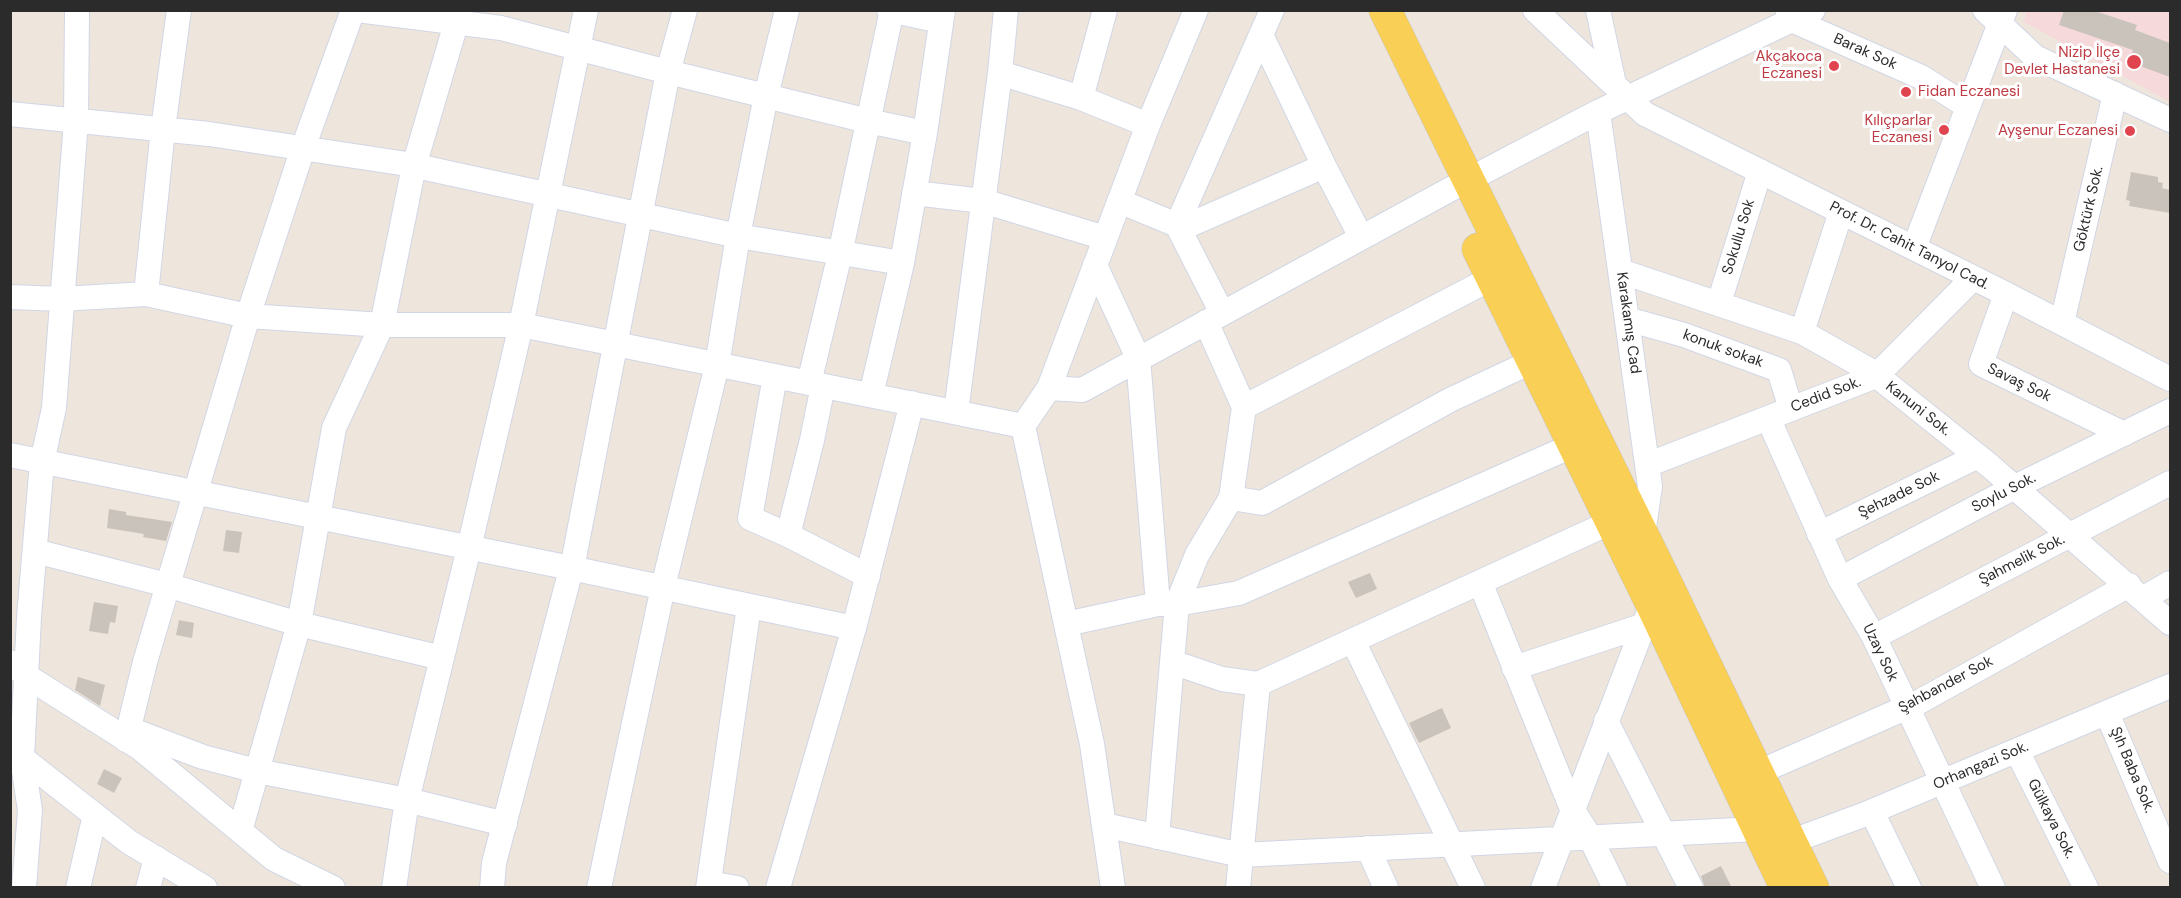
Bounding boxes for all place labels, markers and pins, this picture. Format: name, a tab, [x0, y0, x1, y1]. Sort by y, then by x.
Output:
place label: Nizip İlçe Devlet Hastanesi	[2004, 44, 2120, 79]
place label: Akçakoca Eczanesi	[1756, 48, 1822, 83]
marker: Nizip İlçe Devlet Hastanesi	[2125, 53, 2143, 71]
marker: Akçakoca Eczanesi	[1827, 59, 1841, 73]
place label: Fidan Eczanesi	[1918, 83, 2020, 101]
marker: Fidan Eczanesi	[1899, 85, 1913, 99]
place label: Kılıçparlar Eczanesi	[1864, 112, 1932, 147]
place label: Ayşenur Eczanesi	[1998, 122, 2118, 140]
marker: Kılıçparlar Eczanesi	[1937, 123, 1951, 137]
marker: Ayşenur Eczanesi	[2123, 124, 2137, 138]

